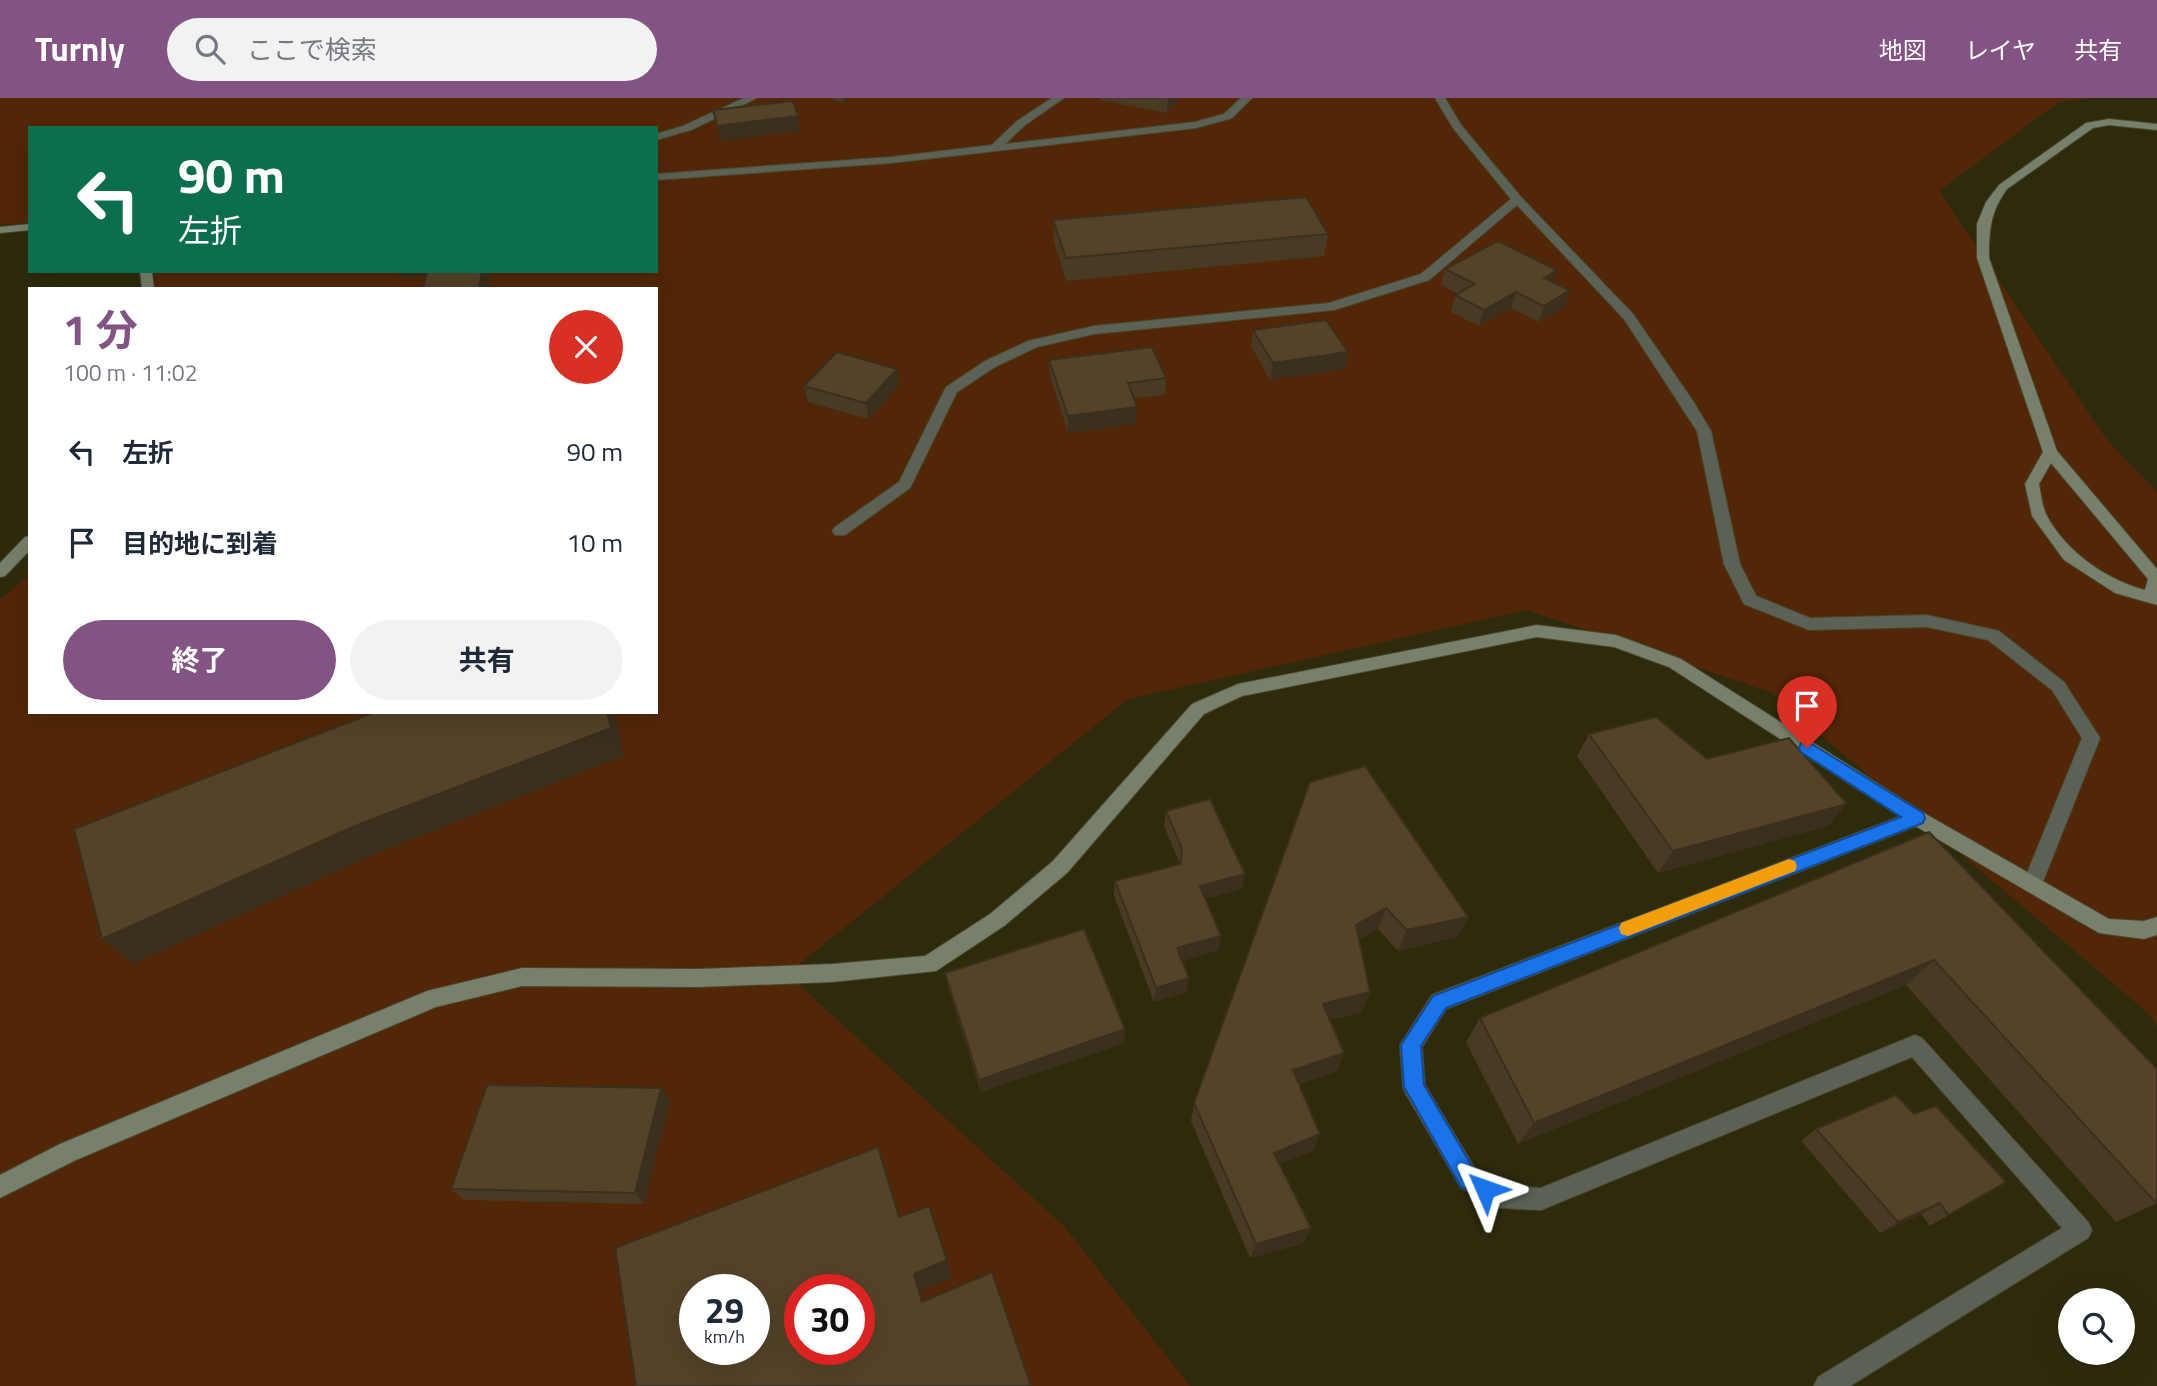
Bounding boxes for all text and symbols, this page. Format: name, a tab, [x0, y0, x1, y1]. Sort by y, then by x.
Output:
search box	[167, 18, 657, 81]
text: Turnly	[35, 24, 125, 74]
icon: search	[191, 30, 229, 68]
text: ここで検索	[247, 30, 377, 69]
text: 地図	[1879, 32, 1927, 68]
text: レイヤ	[1965, 32, 2036, 68]
text: 共有	[2074, 32, 2122, 68]
text: 90 m	[178, 137, 285, 212]
icon: left	[63, 154, 154, 245]
text: 左折	[178, 206, 242, 254]
text: 1 分	[63, 297, 138, 361]
button: close	[549, 310, 623, 384]
text: 100 m · 11:02	[63, 355, 198, 390]
text: 90 m	[566, 432, 623, 471]
icon: left	[63, 433, 101, 471]
text: 左折	[122, 433, 174, 472]
text: 10 m	[566, 523, 623, 562]
icon: arrive	[63, 524, 101, 562]
text: 目的地に到着	[122, 524, 278, 563]
button: 終了	[63, 620, 336, 700]
button: 共有	[350, 620, 623, 700]
pin	[1777, 676, 1837, 748]
icon: arrive	[1788, 687, 1826, 725]
position arrow	[1448, 1152, 1522, 1226]
speed limit sign: 30	[784, 1274, 875, 1365]
text: 29	[705, 1283, 744, 1337]
map controls	[2058, 1288, 2135, 1365]
button: search	[2058, 1288, 2135, 1365]
text: km/h	[704, 1323, 745, 1350]

